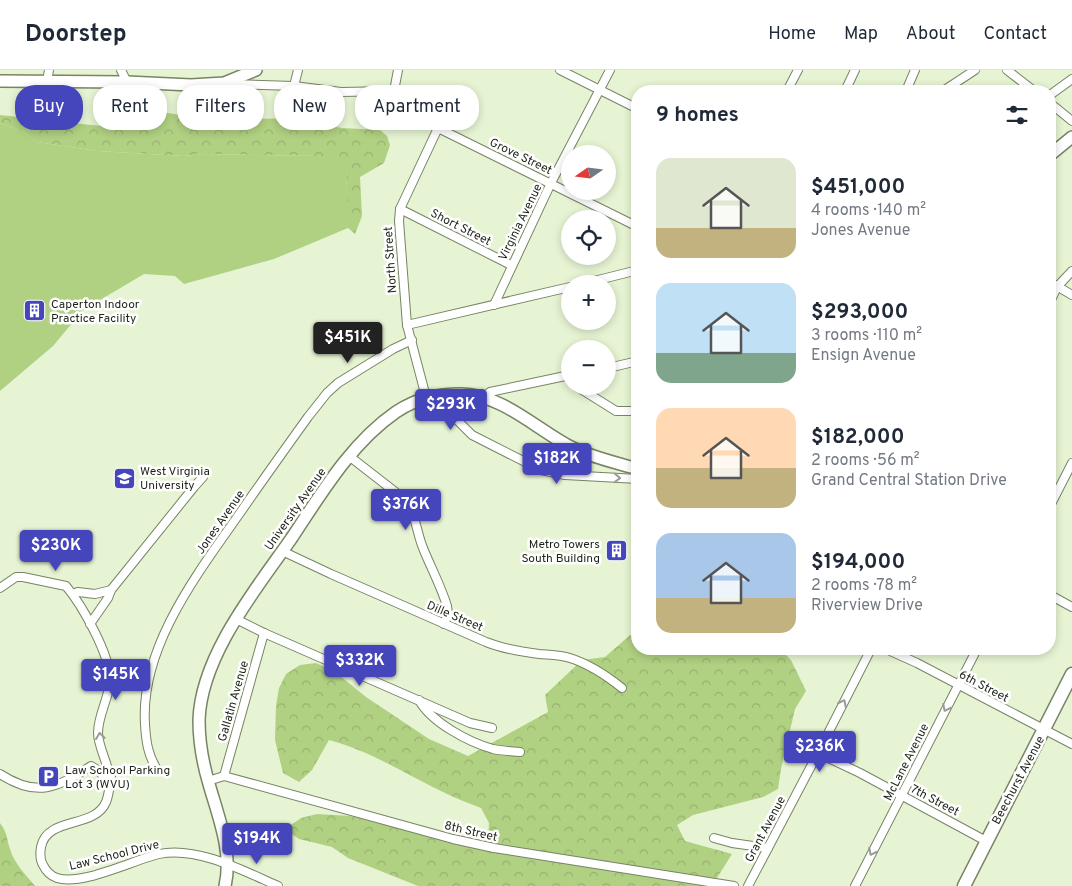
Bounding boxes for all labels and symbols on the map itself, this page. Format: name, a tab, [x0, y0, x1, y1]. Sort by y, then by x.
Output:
street label: Grove Street	[487, 135, 554, 179]
north arrow	[561, 145, 616, 200]
street label: Virginia Avenue	[495, 181, 546, 264]
street label: Short Street	[428, 206, 494, 250]
street label: North Street	[381, 226, 401, 294]
place label: Caperton Indoor Practice Facility	[51, 297, 140, 327]
building icon: Caperton Indoor Practice Facility	[23, 299, 47, 323]
pin: $451K	[313, 322, 383, 364]
pin: $293K	[416, 388, 486, 431]
pin: $182K	[522, 442, 592, 485]
place label: West Virginia University	[140, 464, 210, 494]
street label: University Avenue	[261, 465, 330, 554]
school or university icon: West Virginia University	[112, 466, 136, 490]
one-way arrow	[613, 473, 621, 484]
street label: Jones Avenue	[193, 487, 249, 558]
pin: $376K	[371, 488, 441, 531]
pin: $230K	[21, 530, 91, 572]
place label: Metro Towers South Building	[521, 537, 600, 567]
building icon: Metro Towers South Building	[604, 539, 628, 563]
street label: Dille Street	[424, 598, 485, 636]
pin: $332K	[325, 644, 395, 687]
pin: $145K	[81, 658, 151, 701]
street label: Gallatin Avenue	[215, 659, 253, 744]
street label: 6th Street	[956, 667, 1011, 707]
one-way arrow	[837, 699, 847, 708]
one-way arrow	[942, 702, 952, 711]
street label: McLane Avenue	[881, 721, 933, 804]
pin: $236K	[785, 730, 855, 773]
one-way arrow	[95, 732, 106, 740]
street label: Beechurst Avenue	[989, 733, 1049, 827]
place label: Law School Parking Lot 3 (WVU)	[65, 763, 170, 793]
parking icon: Law School Parking Lot 3 (WVU)	[37, 765, 61, 789]
street label: 7th Street	[907, 781, 962, 820]
street label: Grant Avenue	[742, 794, 790, 865]
street label: 8th Street	[443, 818, 499, 846]
pin: $194K	[222, 822, 292, 865]
street label: Law School Drive	[68, 837, 161, 875]
one-way arrow	[868, 847, 878, 856]

